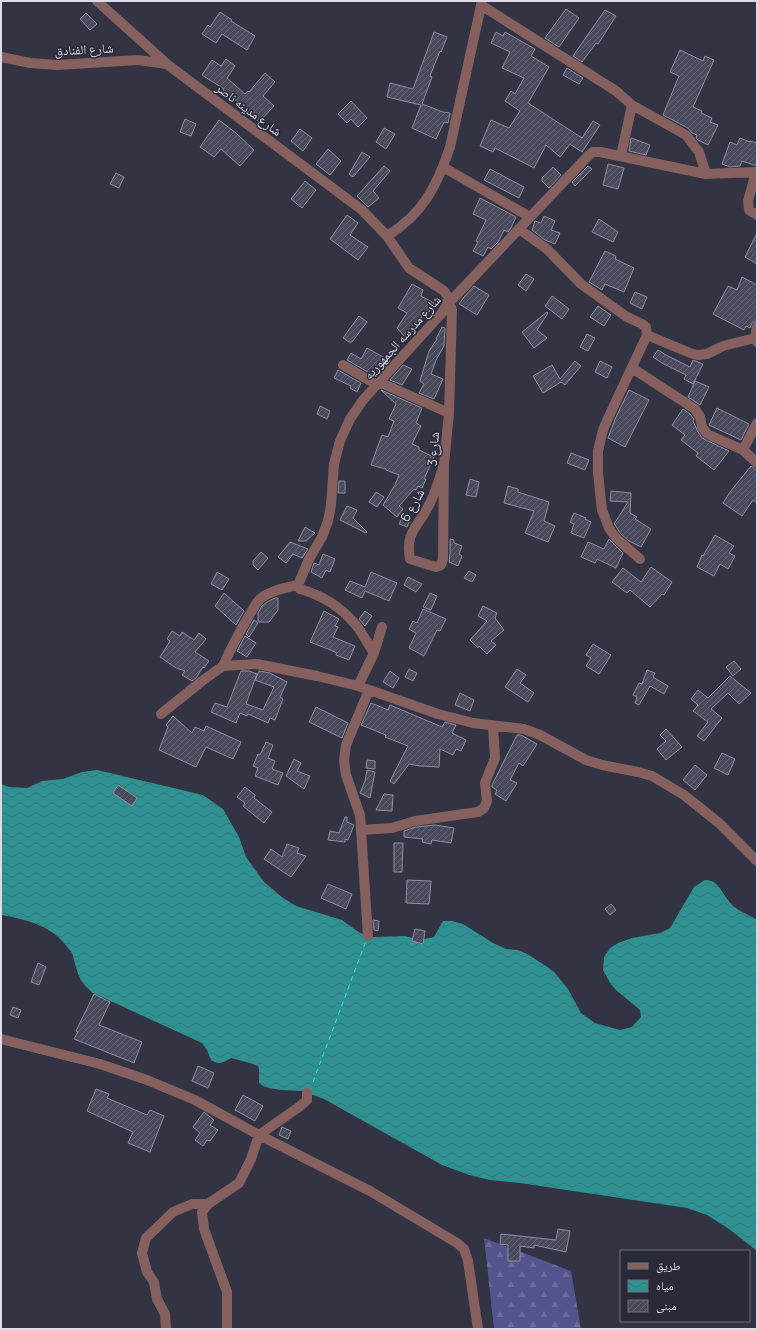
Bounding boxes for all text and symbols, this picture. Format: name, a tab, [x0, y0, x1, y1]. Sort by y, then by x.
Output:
street label: شارع الفنادق	[54, 38, 114, 61]
street label: شارع مدينه ناصر	[211, 78, 286, 141]
street label: شارع مدرسه الجمهوريه	[359, 291, 445, 384]
street label: شارع 3	[423, 431, 444, 467]
street label: شارع 6	[396, 485, 429, 525]
legend	[620, 1250, 750, 1322]
text: طريق	[656, 1257, 681, 1274]
text: مياه	[656, 1277, 674, 1294]
text: مبنى	[656, 1297, 677, 1314]

